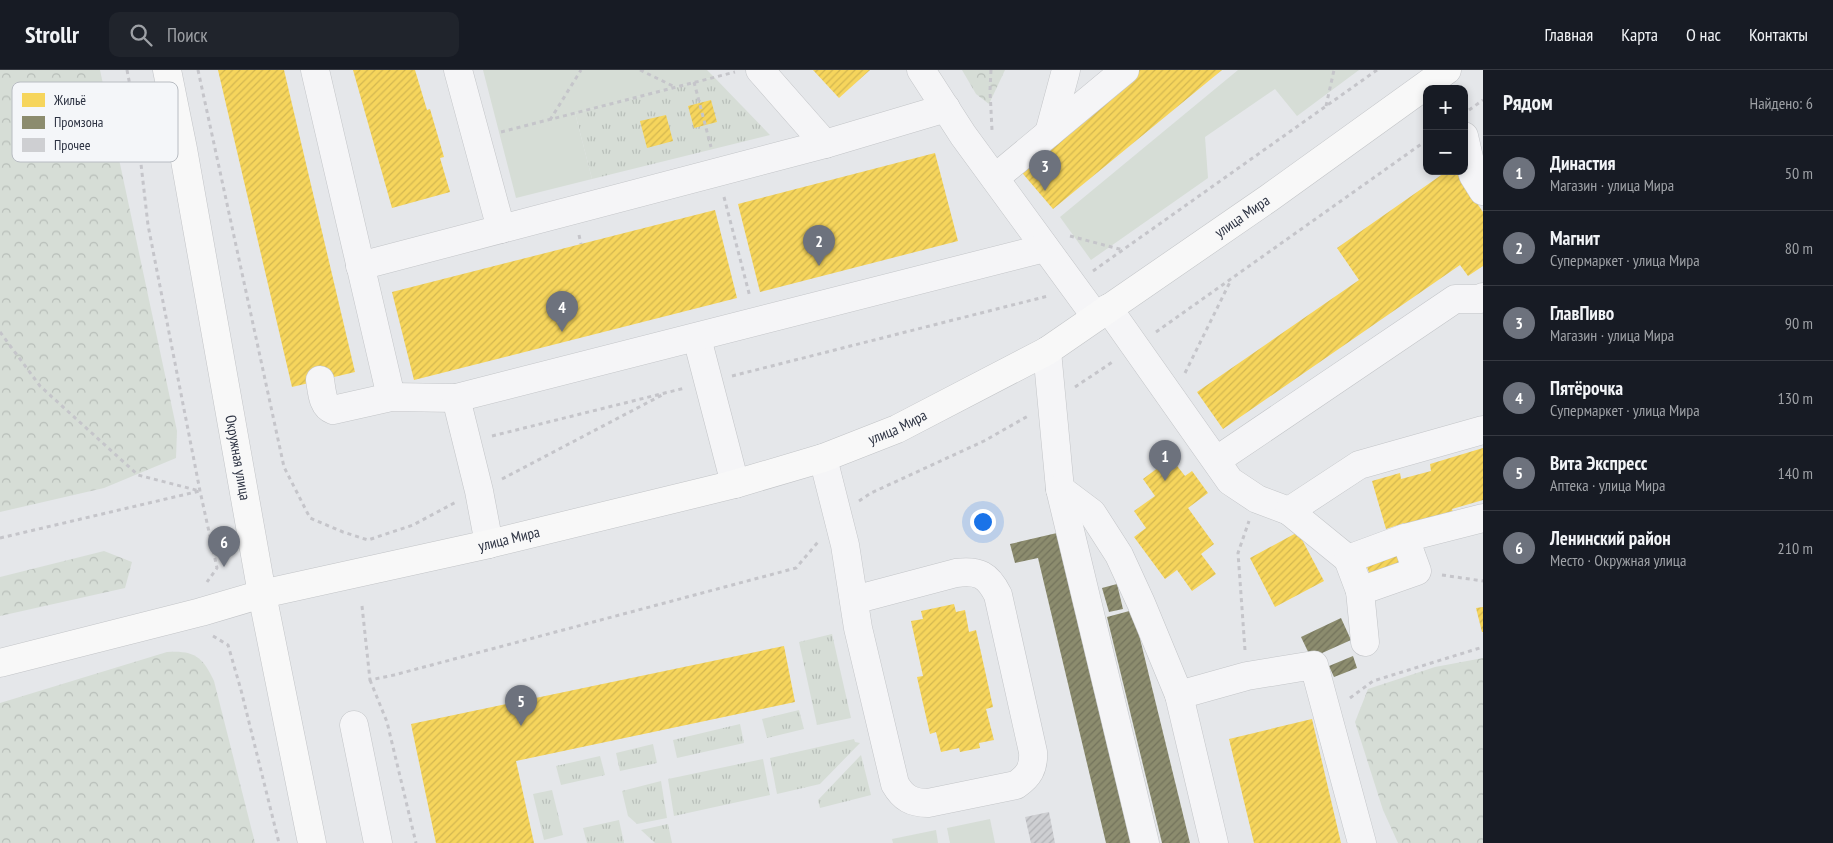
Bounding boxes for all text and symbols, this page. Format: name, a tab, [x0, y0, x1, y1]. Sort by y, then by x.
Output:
search box	[109, 12, 459, 57]
text: Strollr	[25, 19, 79, 50]
icon: search	[127, 21, 155, 49]
text: Поиск	[167, 23, 208, 47]
text: Главная	[1545, 23, 1593, 46]
text: Карта	[1621, 23, 1658, 46]
text: О нас	[1686, 23, 1721, 46]
text: Контакты	[1749, 23, 1808, 46]
legend	[12, 82, 178, 162]
map controls	[1423, 85, 1468, 175]
button: +	[1423, 85, 1468, 130]
text: Рядом	[1503, 89, 1553, 116]
text: Жильё	[53, 91, 86, 109]
text: Найдено: 6	[1750, 93, 1813, 113]
text: Промзона	[54, 113, 103, 131]
button: −	[1423, 130, 1468, 175]
text: Прочее	[54, 136, 91, 154]
pin: 3	[1029, 150, 1061, 191]
text: Династия	[1550, 151, 1616, 175]
text: 1	[1515, 163, 1523, 183]
text: 50 m	[1785, 163, 1813, 183]
text: Магазин · улица Мира	[1550, 175, 1674, 195]
street label: улица Мира	[1211, 190, 1273, 242]
pin: 2	[803, 225, 835, 266]
text: Магнит	[1550, 226, 1600, 250]
text: 2	[1515, 238, 1523, 258]
text: 80 m	[1785, 238, 1813, 258]
text: Супермаркет · улица Мира	[1550, 250, 1700, 270]
pin: 4	[546, 291, 578, 332]
text: ГлавПиво	[1550, 301, 1614, 325]
text: 3	[1515, 313, 1523, 333]
text: 90 m	[1785, 313, 1813, 333]
text: Магазин · улица Мира	[1550, 325, 1674, 345]
text: Пятёрочка	[1550, 376, 1623, 400]
text: 4	[1515, 388, 1523, 408]
text: 130 m	[1778, 388, 1813, 408]
text: Супермаркет · улица Мира	[1550, 400, 1700, 420]
street label: улица Мира	[865, 405, 930, 448]
street label: Окружная улица	[221, 413, 255, 502]
pin: 1	[1149, 440, 1181, 481]
text: Вита Экспресс	[1550, 451, 1647, 475]
text: 5	[1515, 463, 1523, 483]
text: 140 m	[1778, 463, 1813, 483]
text: Аптека · улица Мира	[1550, 475, 1665, 495]
your location	[970, 509, 996, 535]
street label: улица Мира	[476, 522, 542, 555]
pin: 6	[208, 526, 240, 567]
text: Ленинский район	[1550, 526, 1671, 550]
text: 6	[1515, 538, 1523, 558]
text: 210 m	[1778, 538, 1813, 558]
text: Место · Окружная улица	[1550, 550, 1686, 570]
pin: 5	[505, 685, 537, 726]

